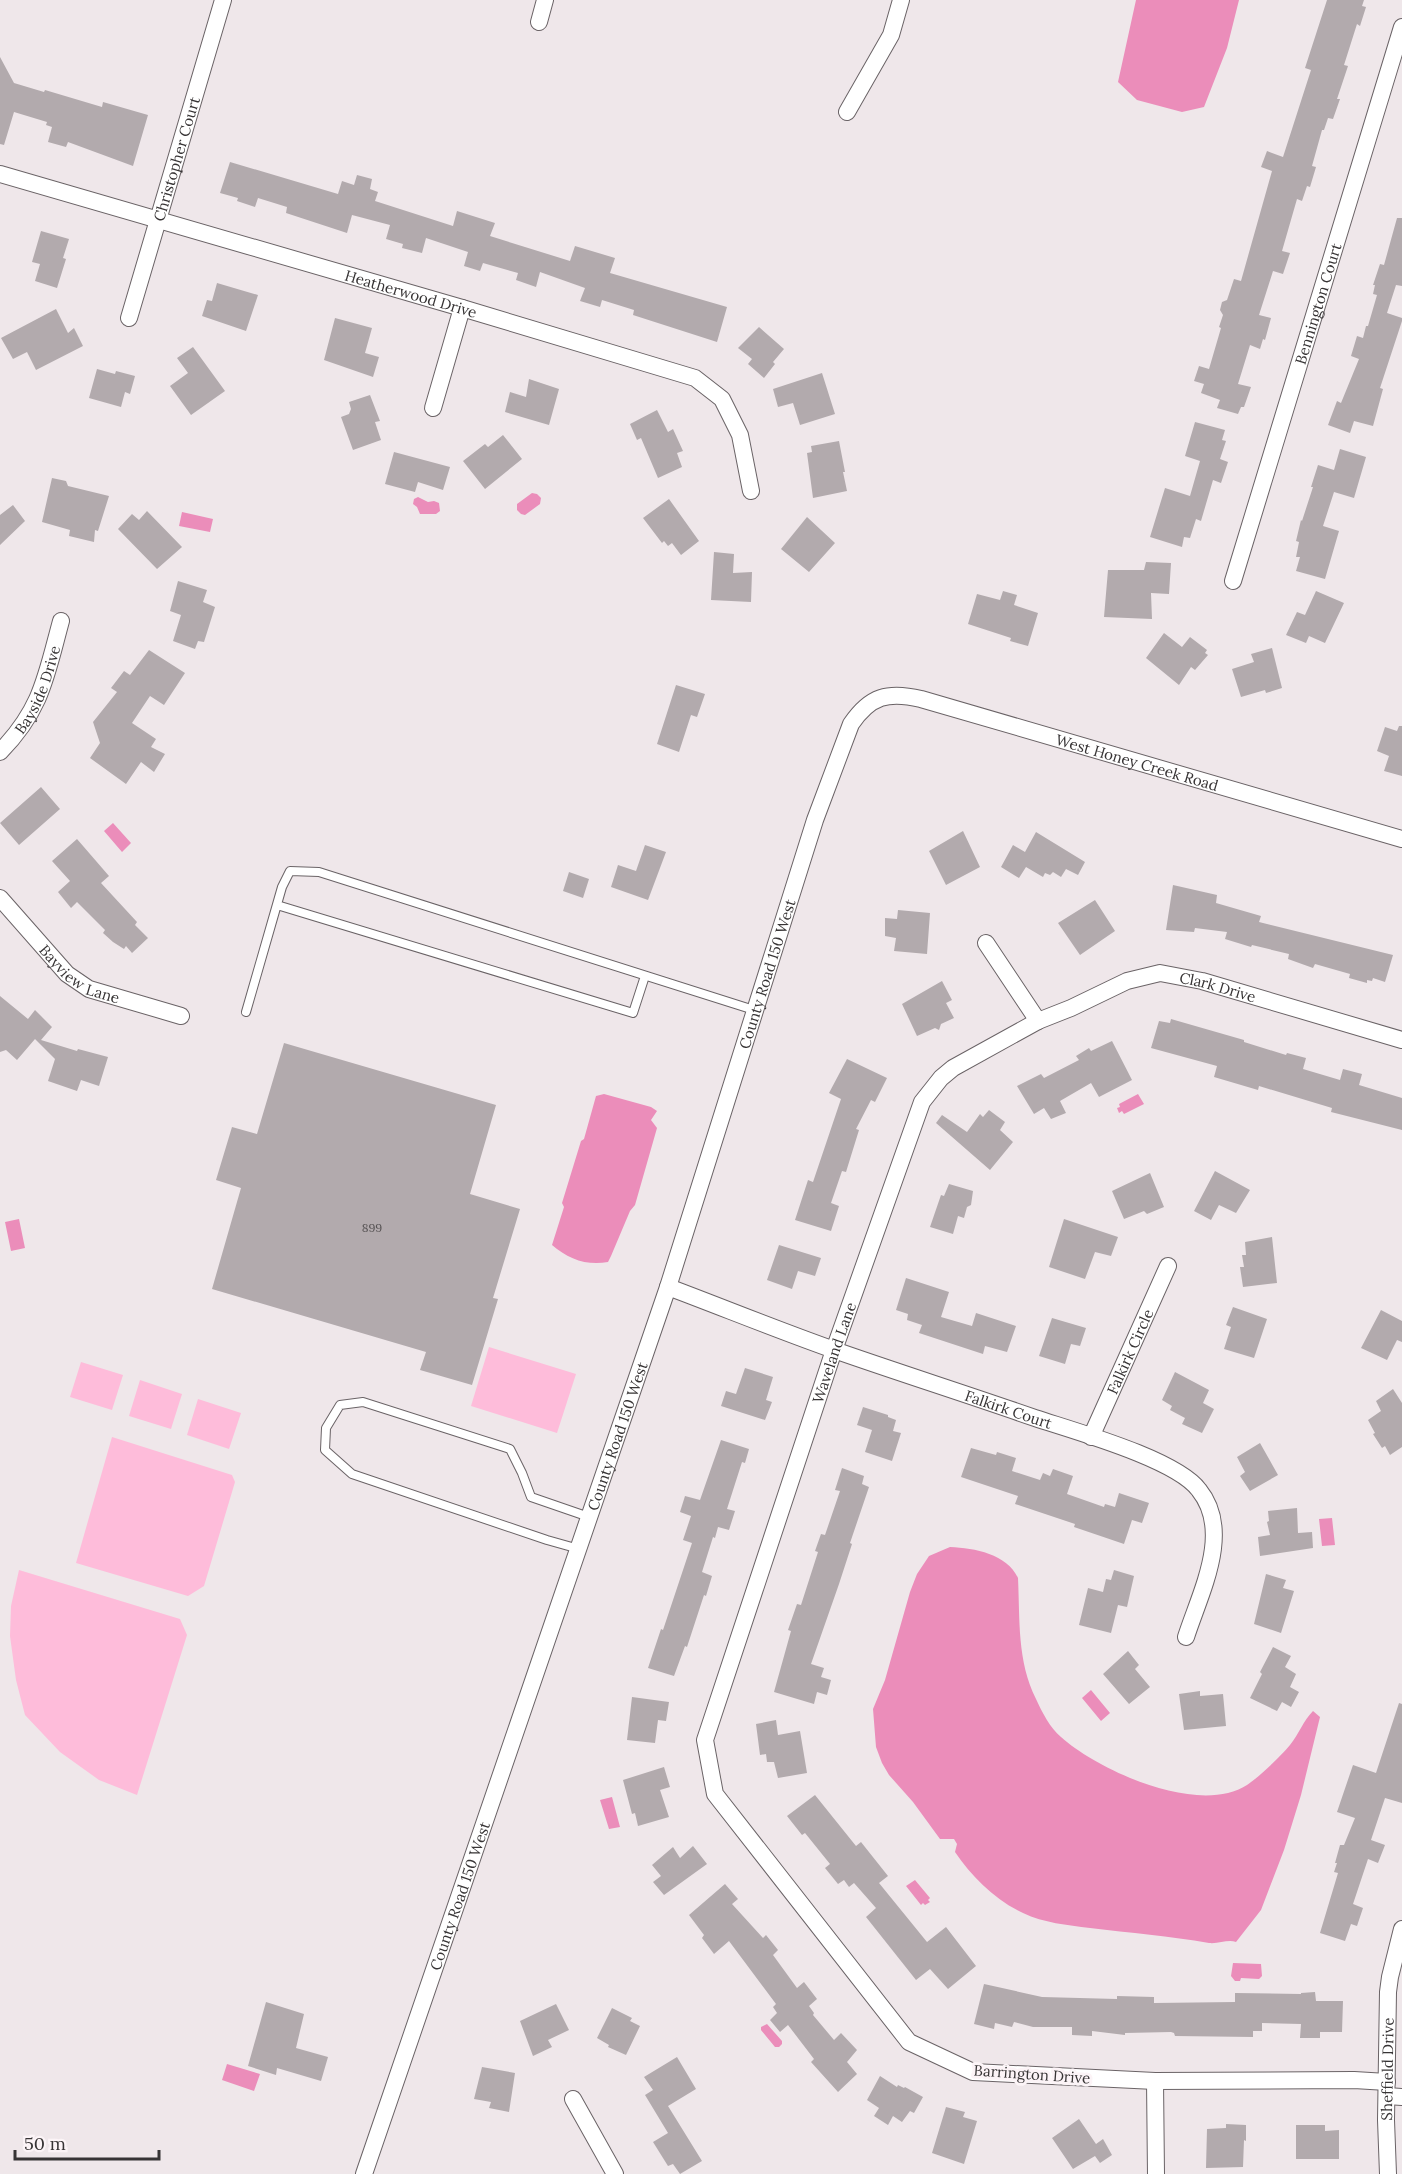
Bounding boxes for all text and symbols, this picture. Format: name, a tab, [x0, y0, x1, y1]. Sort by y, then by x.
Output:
street label: Christopher Court	[149, 94, 204, 223]
street label: Bennington Court	[1290, 241, 1345, 366]
street label: Heatherwood Drive	[343, 265, 479, 321]
street label: Bayside Drive	[10, 643, 64, 737]
street label: West Honey Creek Road	[1054, 729, 1221, 795]
street label: County Road 150 West	[734, 896, 799, 1051]
street label: Bayview Lane	[36, 940, 122, 1007]
street label: Clark Drive	[1178, 967, 1258, 1006]
house number: 899	[362, 1220, 382, 1235]
street label: Waveland Lane	[808, 1300, 860, 1405]
street label: Falkirk Circle	[1102, 1306, 1157, 1397]
street label: County Road 150 West	[583, 1359, 651, 1513]
street label: Falkirk Court	[963, 1385, 1055, 1432]
street label: County Road 150 West	[425, 1819, 494, 1973]
street label: Sheffield Drive	[1376, 2017, 1397, 2121]
street label: Barrington Drive	[973, 2060, 1091, 2088]
scale bar	[15, 2123, 159, 2161]
text: 50 m	[24, 2132, 66, 2155]

